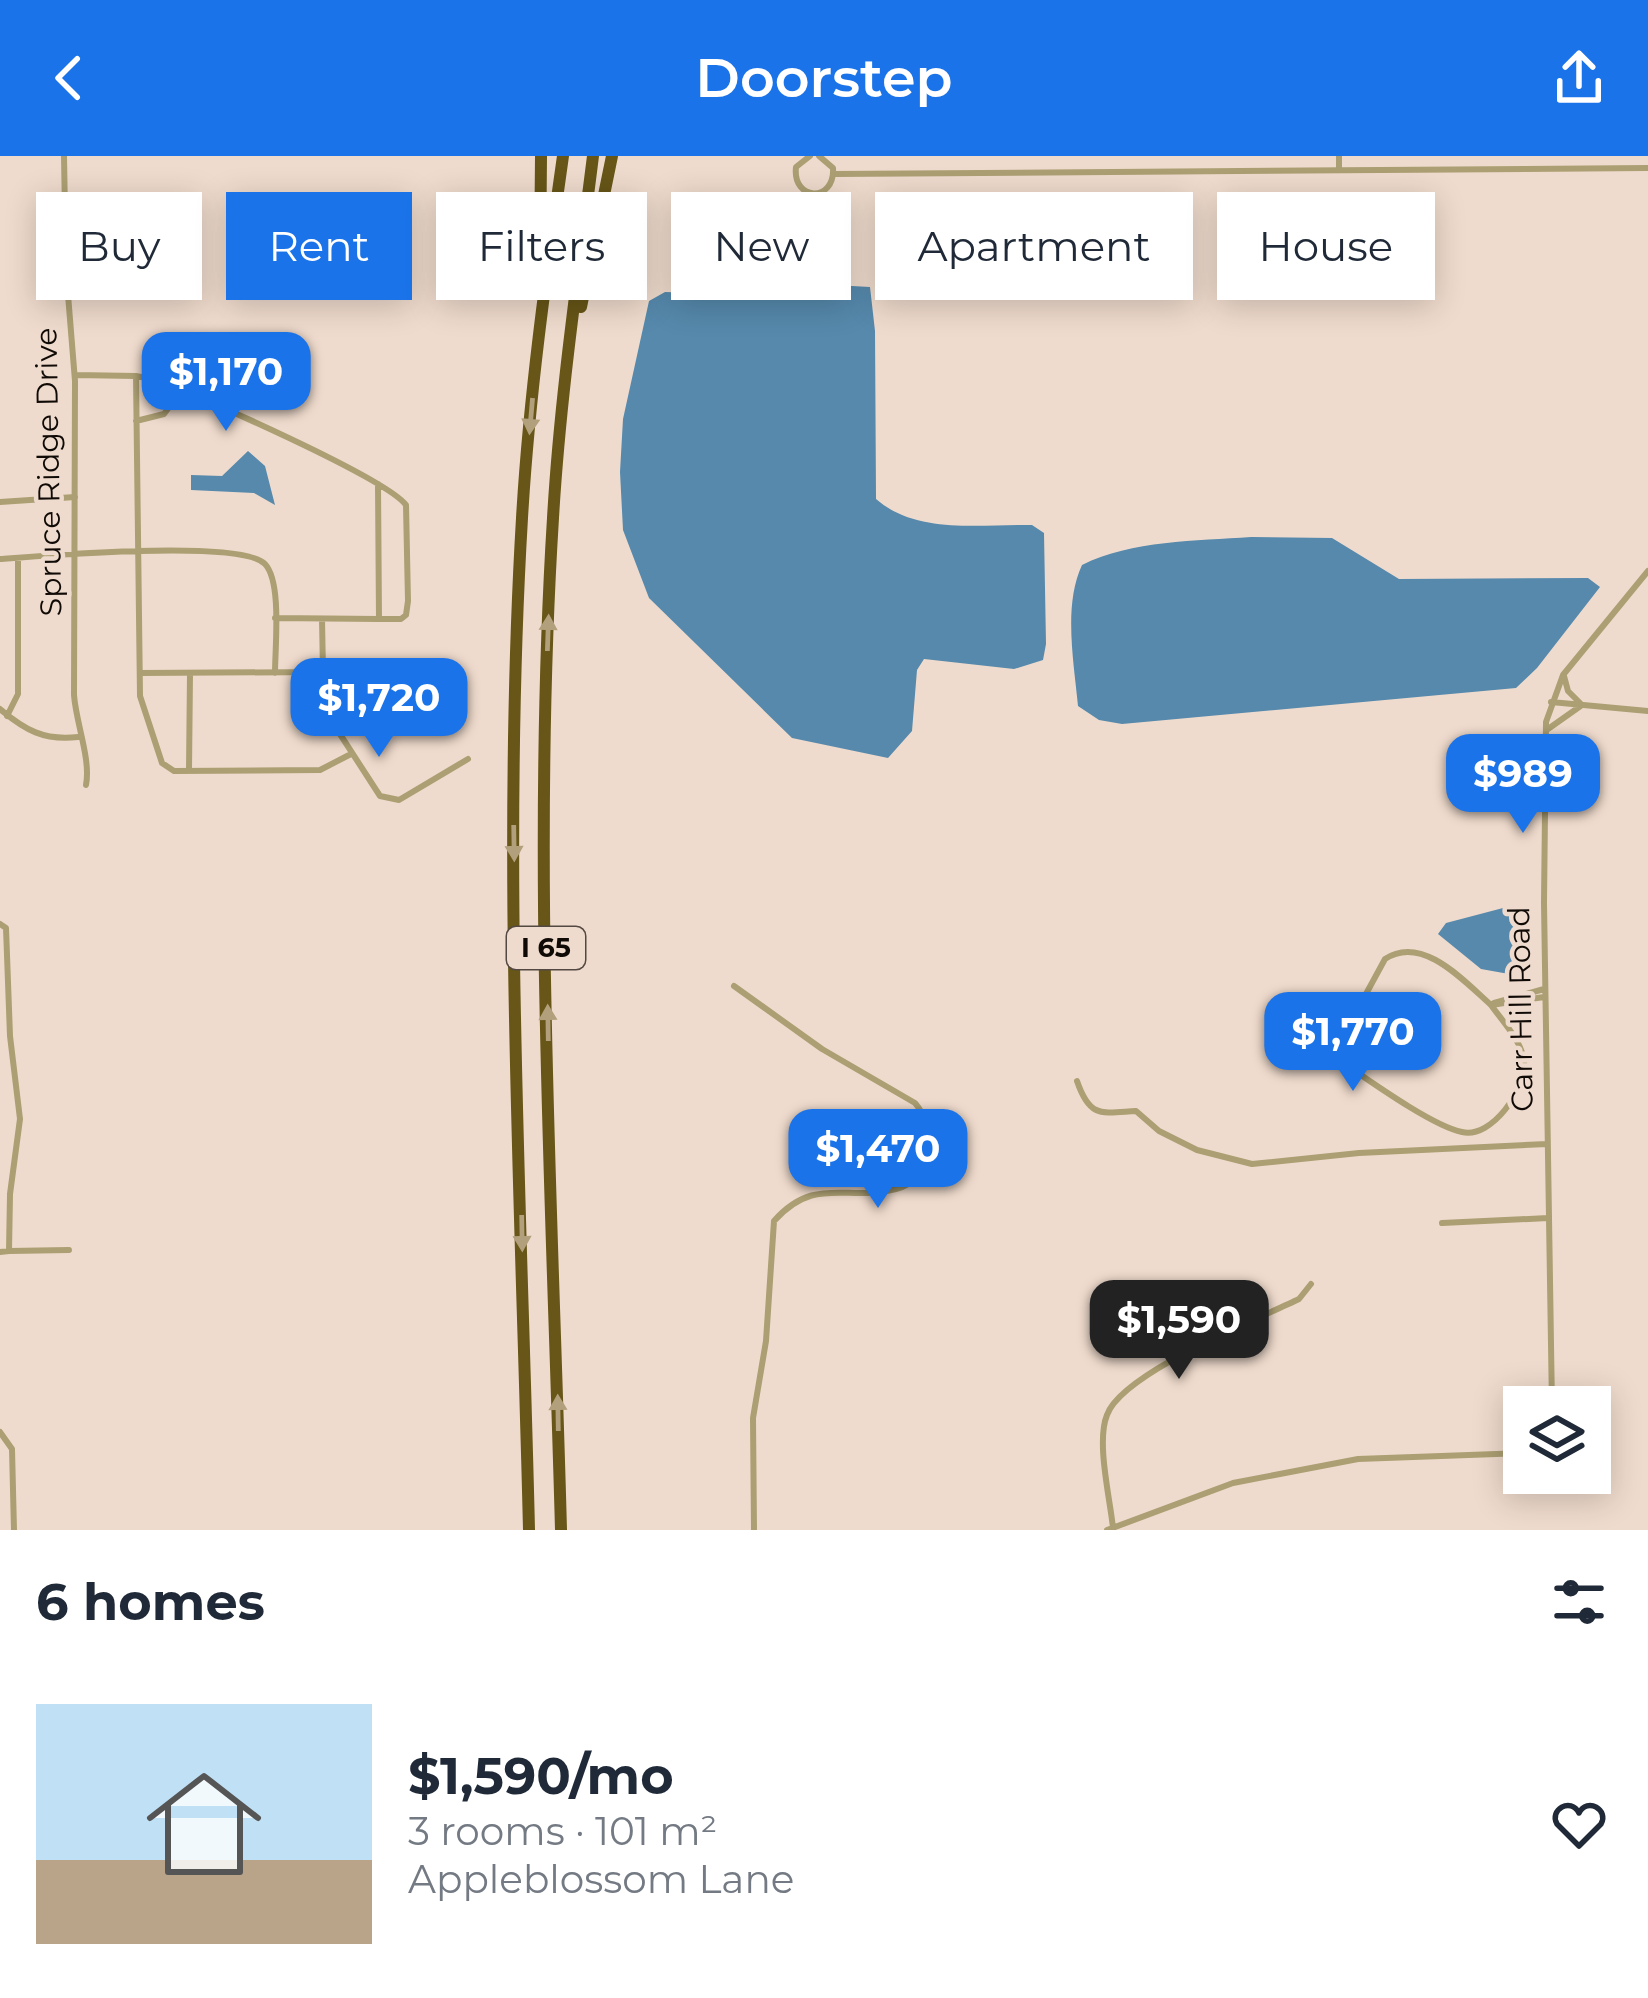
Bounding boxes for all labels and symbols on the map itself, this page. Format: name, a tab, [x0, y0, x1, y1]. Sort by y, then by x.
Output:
street label: Spruce Ridge Drive	[27, 327, 70, 617]
pin: $1,170	[128, 332, 324, 434]
one-way arrow	[521, 398, 540, 435]
one-way arrow	[539, 613, 558, 651]
pin: $1,720	[281, 658, 477, 760]
pin: $989	[1452, 734, 1594, 836]
one-way arrow	[504, 825, 523, 863]
street label: Carr Hill Road	[1500, 906, 1541, 1112]
road number: I 65	[507, 927, 585, 969]
pin: $1,770	[1255, 992, 1451, 1094]
one-way arrow	[539, 1003, 558, 1041]
pin: $1,470	[780, 1109, 976, 1211]
one-way arrow	[512, 1215, 531, 1253]
pin: $1,590	[1081, 1280, 1277, 1382]
one-way arrow	[548, 1393, 567, 1431]

